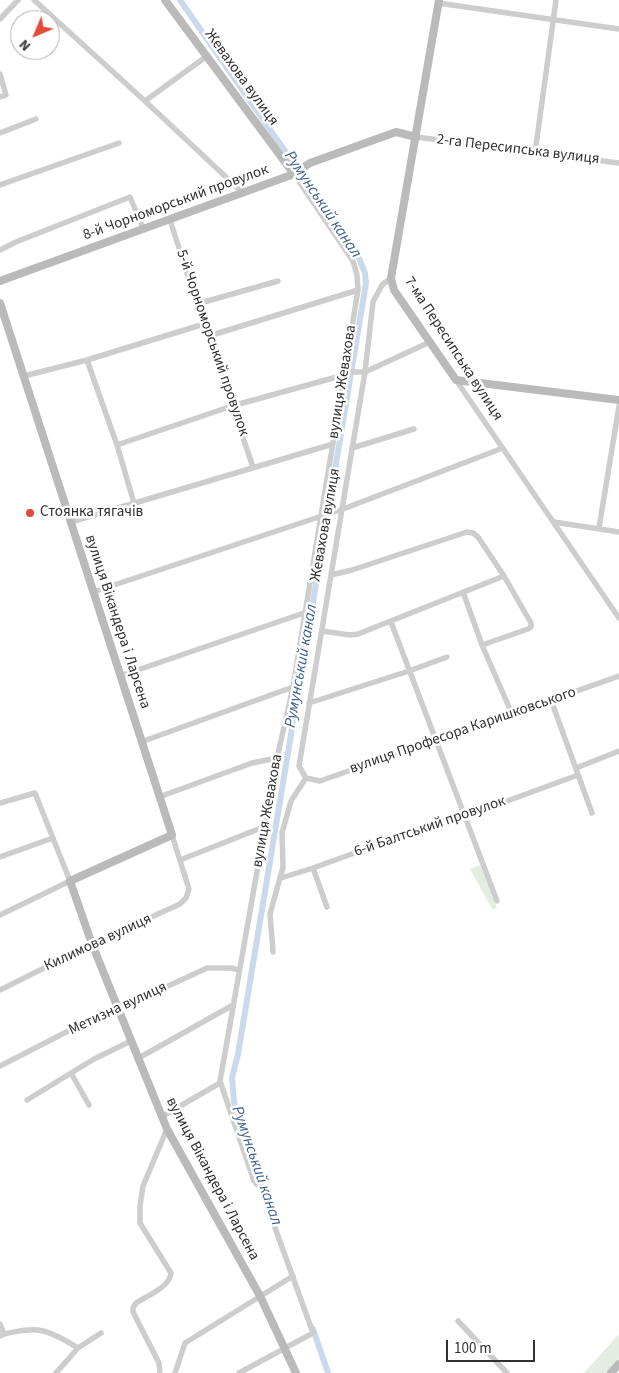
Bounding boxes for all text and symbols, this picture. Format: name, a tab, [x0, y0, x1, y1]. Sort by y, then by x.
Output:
north arrow	[10, 10, 60, 60]
street label: Жевахова вулиця	[200, 26, 282, 130]
text: N	[15, 35, 35, 55]
street label: 2-га Пересипська вулиця	[436, 131, 600, 169]
water label: Румунський канал	[279, 148, 365, 262]
street label: 8-й Чорноморський провулок	[81, 161, 271, 245]
street label: 5-й Чорноморський провулок	[172, 247, 252, 439]
street label: 7-ма Пересипська вулиця	[400, 274, 506, 424]
street label: вулиця Жевахова	[325, 324, 361, 440]
street label: Жевахова вулиця	[307, 467, 345, 583]
place label: Стоянка тягачів	[40, 504, 143, 522]
marker: Стоянка тягачів	[24, 507, 36, 519]
street label: вулиця Вікандера і Ларсена	[80, 533, 154, 711]
water label: Румунський канал	[282, 603, 322, 729]
street label: вулиця Професора Каришковського	[347, 684, 579, 778]
street label: вулиця Жевахова	[249, 753, 287, 869]
street label: 6-й Балтський провулок	[352, 793, 508, 861]
street label: Килимова вулиця	[41, 910, 155, 976]
street label: Метизна вулиця	[66, 978, 170, 1040]
street label: вулиця Вікандера і Ларсена	[161, 1094, 263, 1264]
water label: Румунський канал	[227, 1104, 285, 1228]
scale bar	[449, 1330, 538, 1362]
text: 100 m	[454, 1338, 492, 1359]

